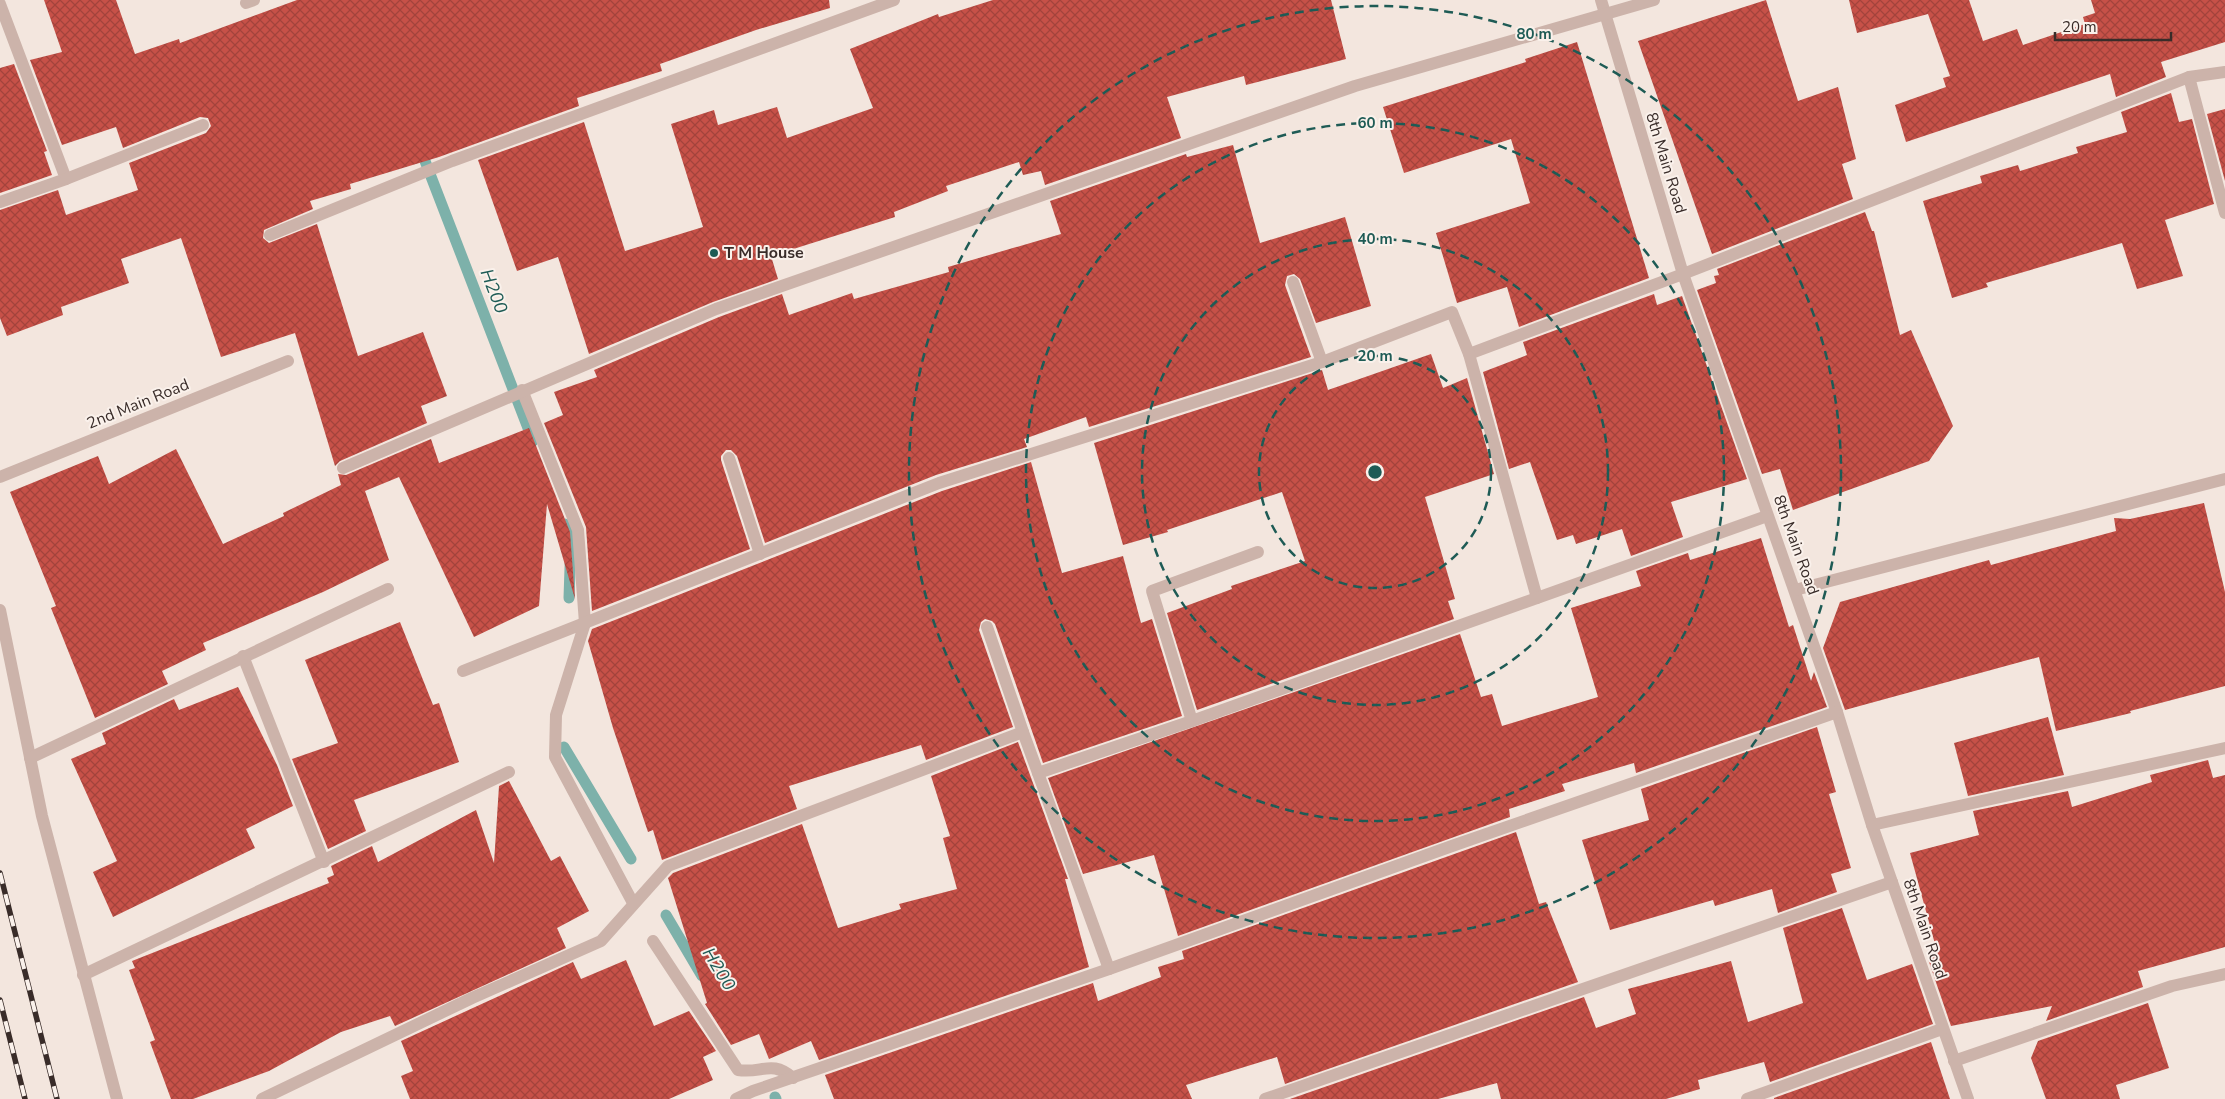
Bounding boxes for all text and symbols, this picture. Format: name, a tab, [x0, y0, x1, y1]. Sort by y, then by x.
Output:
scale bar	[2055, 10, 2171, 42]
text: 20 m	[2062, 17, 2097, 37]
text: 80 m	[1516, 24, 1552, 44]
street label: 8th Main Road	[1640, 110, 1692, 216]
text: 60 m	[1357, 113, 1393, 133]
text: 40 m	[1357, 229, 1393, 249]
place label: T M House	[724, 242, 804, 264]
marker: T M House	[708, 247, 720, 259]
water label: H200	[475, 265, 514, 317]
text: 20 m	[1357, 346, 1393, 366]
street label: 2nd Main Road	[84, 373, 192, 435]
centre of rings	[1366, 463, 1384, 481]
street label: 8th Main Road	[1768, 492, 1824, 598]
street label: 8th Main Road	[1898, 876, 1952, 982]
water label: H200	[697, 943, 741, 995]

